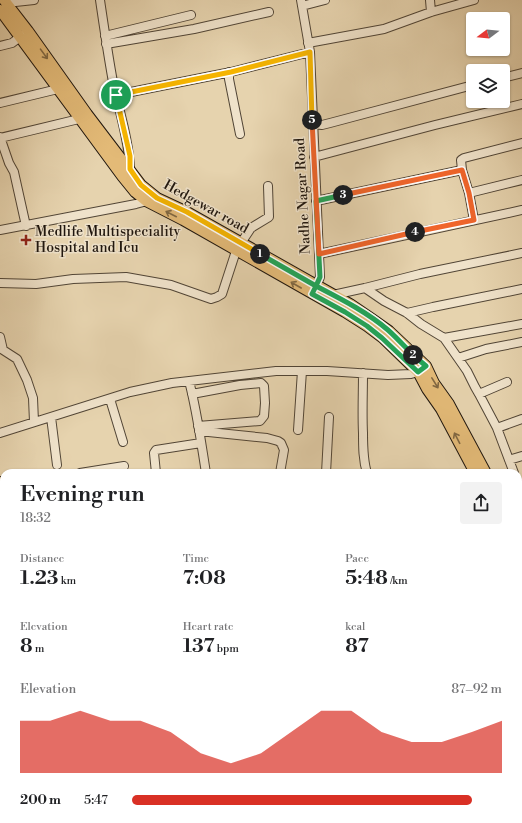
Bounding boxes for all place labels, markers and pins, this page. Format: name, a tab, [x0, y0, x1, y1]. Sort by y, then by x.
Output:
pin	[99, 78, 133, 112]
pin: 5	[302, 110, 322, 130]
pin: 3	[333, 185, 353, 205]
pin: 4	[405, 222, 425, 242]
place label: Medlife Multispeciality Hospital and Icu	[35, 223, 181, 257]
marker: Medlife Multispeciality Hospital and Icu	[20, 234, 32, 246]
pin: 1	[250, 244, 270, 264]
pin: 2	[403, 345, 423, 365]

